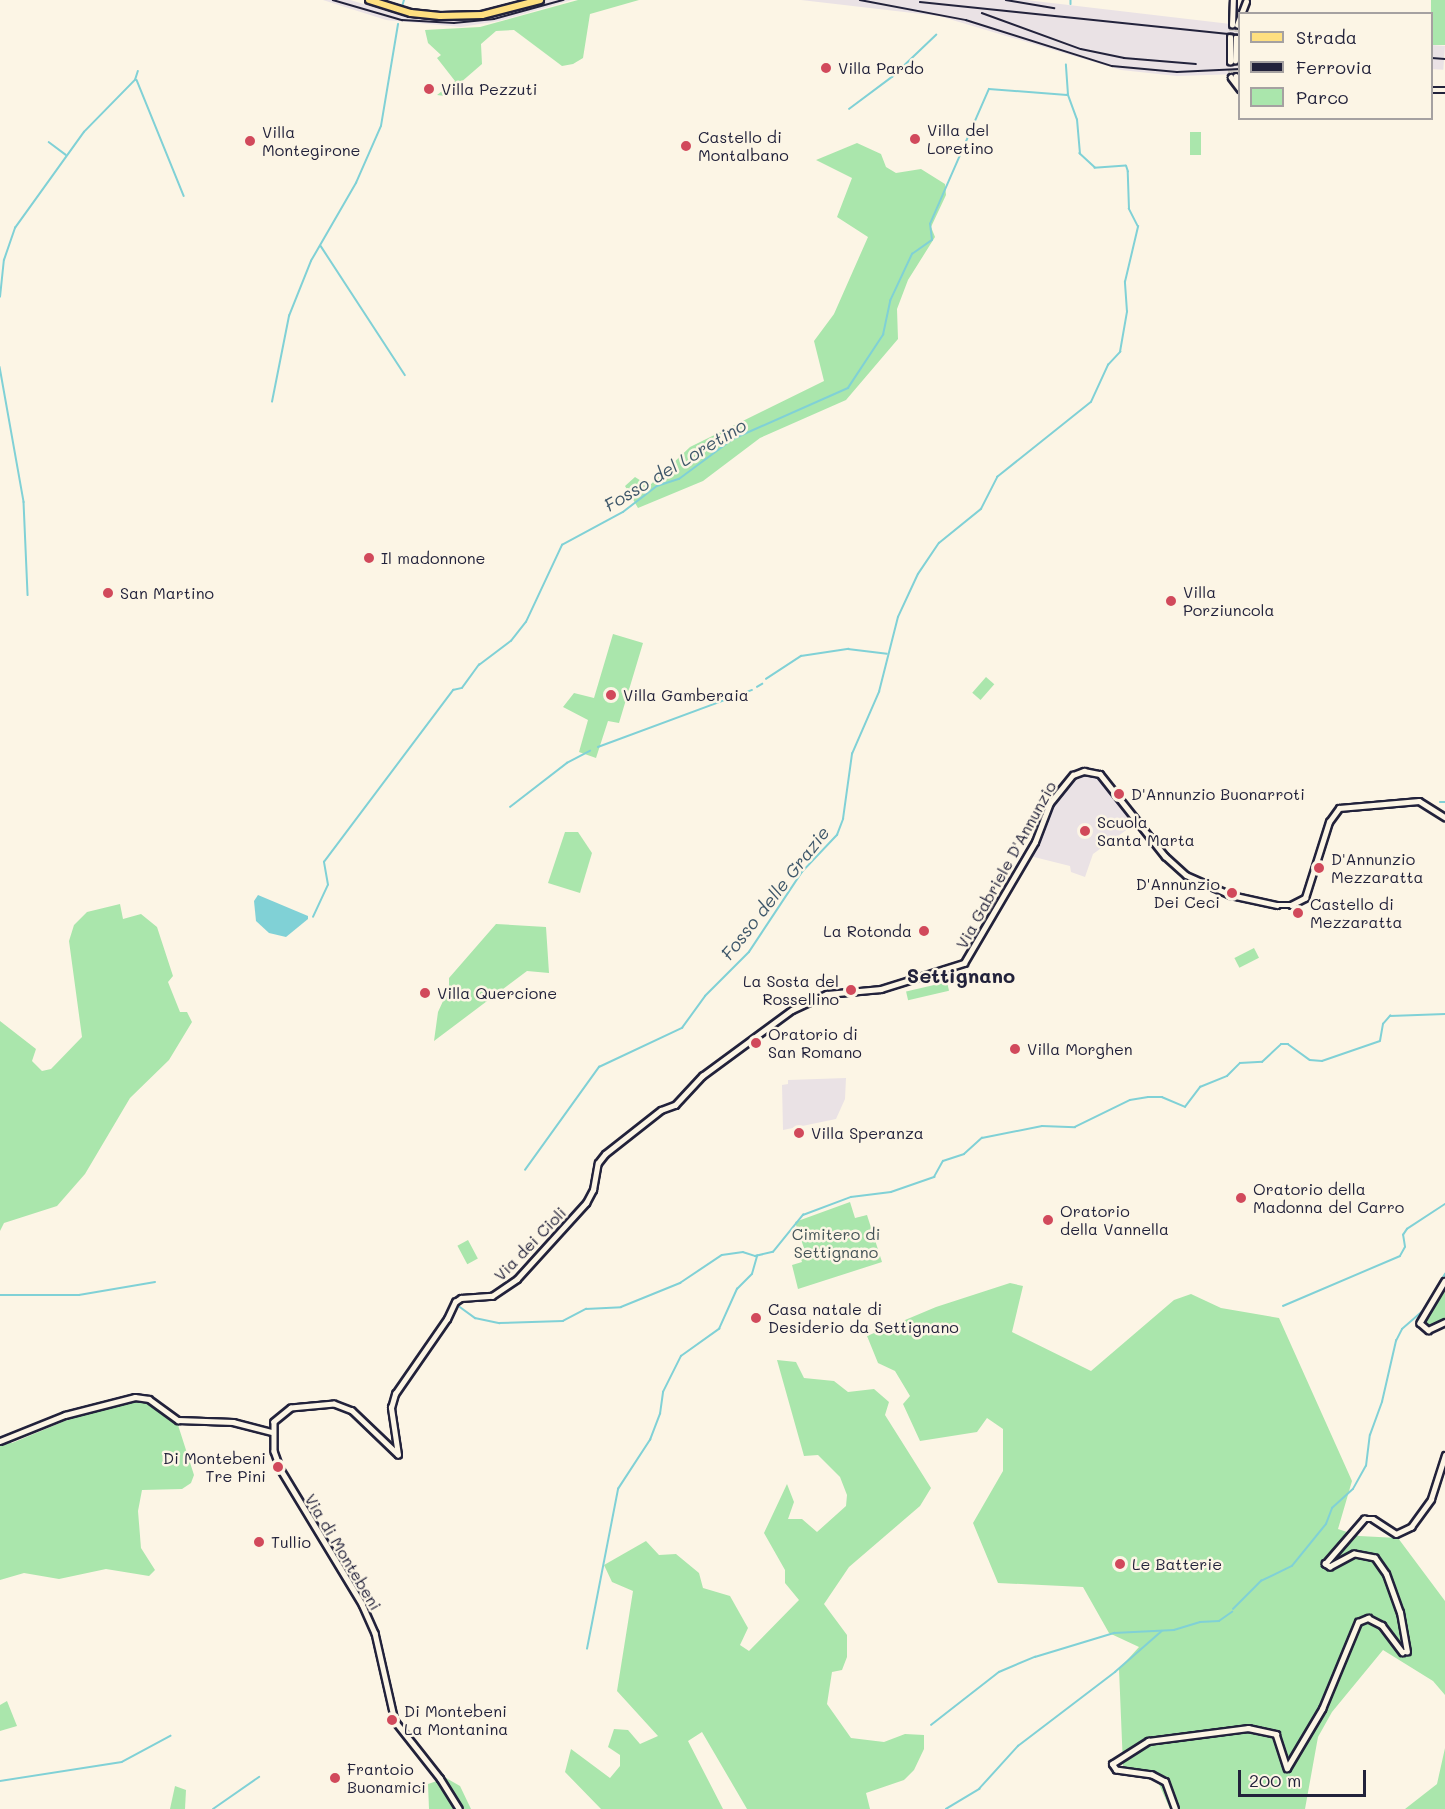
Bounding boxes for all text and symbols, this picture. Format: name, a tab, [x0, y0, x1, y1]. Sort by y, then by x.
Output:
legend	[1238, 12, 1433, 120]
text: Strada	[1296, 25, 1357, 49]
text: Ferrovia	[1296, 55, 1372, 79]
place label: Villa Pardo	[838, 58, 924, 78]
marker: Villa Pardo	[819, 61, 833, 75]
place label: Villa Pezzuti	[441, 79, 537, 99]
marker: Villa Pezzuti	[422, 82, 436, 96]
text: Parco	[1296, 85, 1349, 109]
place label: Villa del Loretino	[927, 120, 993, 158]
place label: Villa Montegirone	[262, 122, 361, 160]
place label: Castello di Montalbano	[698, 127, 789, 165]
marker: Villa del Loretino	[908, 132, 922, 146]
marker: Villa Montegirone	[243, 134, 257, 148]
marker: Castello di Montalbano	[679, 139, 693, 153]
water label: Fosso del Loretino	[600, 414, 750, 516]
place label: Il madonnone	[381, 548, 485, 568]
marker: Il madonnone	[362, 551, 376, 565]
place label: Villa Porziuncola	[1183, 582, 1275, 620]
place label: San Martino	[120, 583, 214, 603]
marker: San Martino	[101, 586, 115, 600]
marker: Villa Porziuncola	[1164, 594, 1178, 608]
place label: Villa Gamberaia	[623, 685, 749, 705]
marker: Villa Gamberaia	[604, 688, 618, 702]
street label: Via Gabriele D'Annunzio	[952, 778, 1060, 952]
place label: D'Annunzio Buonarroti	[1131, 784, 1305, 804]
marker: D'Annunzio Buonarroti	[1112, 787, 1126, 801]
place label: Scuola Santa Marta	[1097, 812, 1195, 850]
water label: Fosso delle Grazie	[716, 822, 834, 964]
marker: Scuola Santa Marta	[1078, 824, 1092, 838]
place label: D'Annunzio Mezzaratta	[1331, 849, 1423, 887]
marker: D'Annunzio Mezzaratta	[1312, 861, 1326, 875]
place label: D'Annunzio Dei Ceci	[1136, 874, 1220, 912]
marker: D'Annunzio Dei Ceci	[1225, 886, 1239, 900]
place label: Castello di Mezzaratta	[1310, 894, 1402, 932]
marker: Castello di Mezzaratta	[1291, 906, 1305, 920]
place label: La Rotonda	[823, 921, 912, 941]
marker: La Rotonda	[917, 924, 931, 938]
district label: Settignano	[907, 963, 1015, 987]
place label: La Sosta del Rossellino	[743, 971, 839, 1009]
place label: Villa Quercione	[437, 983, 557, 1003]
marker: La Sosta del Rossellino	[844, 983, 858, 997]
marker: Villa Quercione	[418, 986, 432, 1000]
place label: Oratorio di San Romano	[768, 1024, 862, 1062]
marker: Oratorio di San Romano	[749, 1036, 763, 1050]
place label: Villa Morghen	[1027, 1039, 1133, 1059]
marker: Villa Morghen	[1008, 1042, 1022, 1056]
place label: Villa Speranza	[811, 1123, 924, 1143]
marker: Villa Speranza	[792, 1126, 806, 1140]
place label: Oratorio della Madonna del Carro	[1253, 1179, 1404, 1217]
marker: Oratorio della Madonna del Carro	[1234, 1191, 1248, 1205]
place label: Oratorio della Vannella	[1060, 1201, 1169, 1239]
street label: Via dei Cioli	[490, 1203, 570, 1285]
marker: Oratorio della Vannella	[1041, 1213, 1055, 1227]
park label: Cimitero di Settignano	[792, 1224, 880, 1262]
place label: Casa natale di Desiderio da Settignano	[768, 1299, 959, 1337]
marker: Casa natale di Desiderio da Settignano	[749, 1311, 763, 1325]
place label: Di Montebeni Tre Pini	[163, 1448, 266, 1486]
marker: Di Montebeni Tre Pini	[271, 1460, 285, 1474]
street label: Via di Montebeni	[301, 1490, 385, 1614]
place label: Tullio	[271, 1532, 311, 1552]
marker: Tullio	[252, 1535, 266, 1549]
place label: Le Batterie	[1132, 1554, 1222, 1574]
marker: Le Batterie	[1113, 1557, 1127, 1571]
place label: Di Montebeni La Montanina	[404, 1701, 508, 1739]
marker: Di Montebeni La Montanina	[385, 1713, 399, 1727]
scale bar	[1241, 1758, 1368, 1796]
place label: Frantoio Buonamici	[347, 1759, 426, 1797]
text: 200 m	[1249, 1768, 1301, 1792]
marker: Frantoio Buonamici	[328, 1771, 342, 1785]

